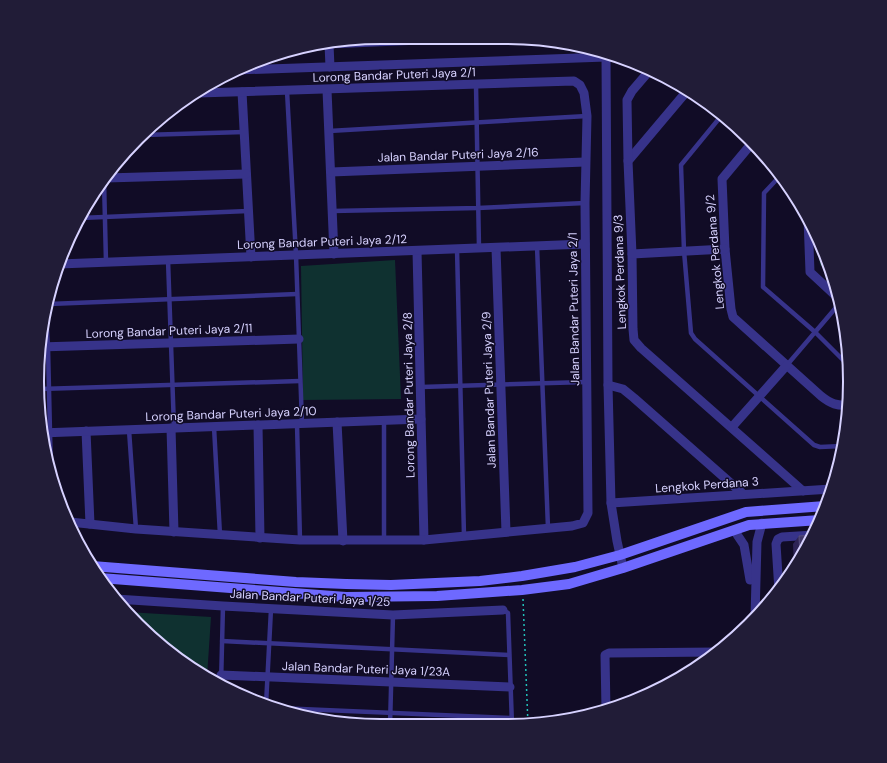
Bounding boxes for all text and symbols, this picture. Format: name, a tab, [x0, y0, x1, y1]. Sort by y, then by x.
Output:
street label: Lorong Bandar Puteri Jaya 2/1	[312, 64, 476, 86]
street label: Jalan Bandar Puteri Jaya 2/16	[377, 144, 539, 166]
street label: Lengkok Perdana 9/2	[702, 194, 728, 310]
street label: Lengkok Perdana 9/3	[610, 214, 630, 330]
street label: Lorong Bandar Puteri Jaya 2/12	[237, 231, 407, 253]
street label: Jalan Bandar Puteri Jaya 2/1	[565, 232, 583, 386]
street label: Jalan Bandar Puteri Jaya 2/9	[478, 311, 500, 469]
street label: Lorong Bandar Puteri Jaya 2/8	[400, 312, 418, 478]
street label: Lorong Bandar Puteri Jaya 2/11	[85, 320, 253, 342]
street label: Lorong Bandar Puteri Jaya 2/10	[145, 403, 317, 425]
street label: Lengkok Perdana 3	[655, 473, 759, 497]
street label: Jalan Bandar Puteri Jaya 1/25	[229, 586, 391, 610]
street label: Jalan Bandar Puteri Jaya 1/23A	[282, 658, 450, 680]

